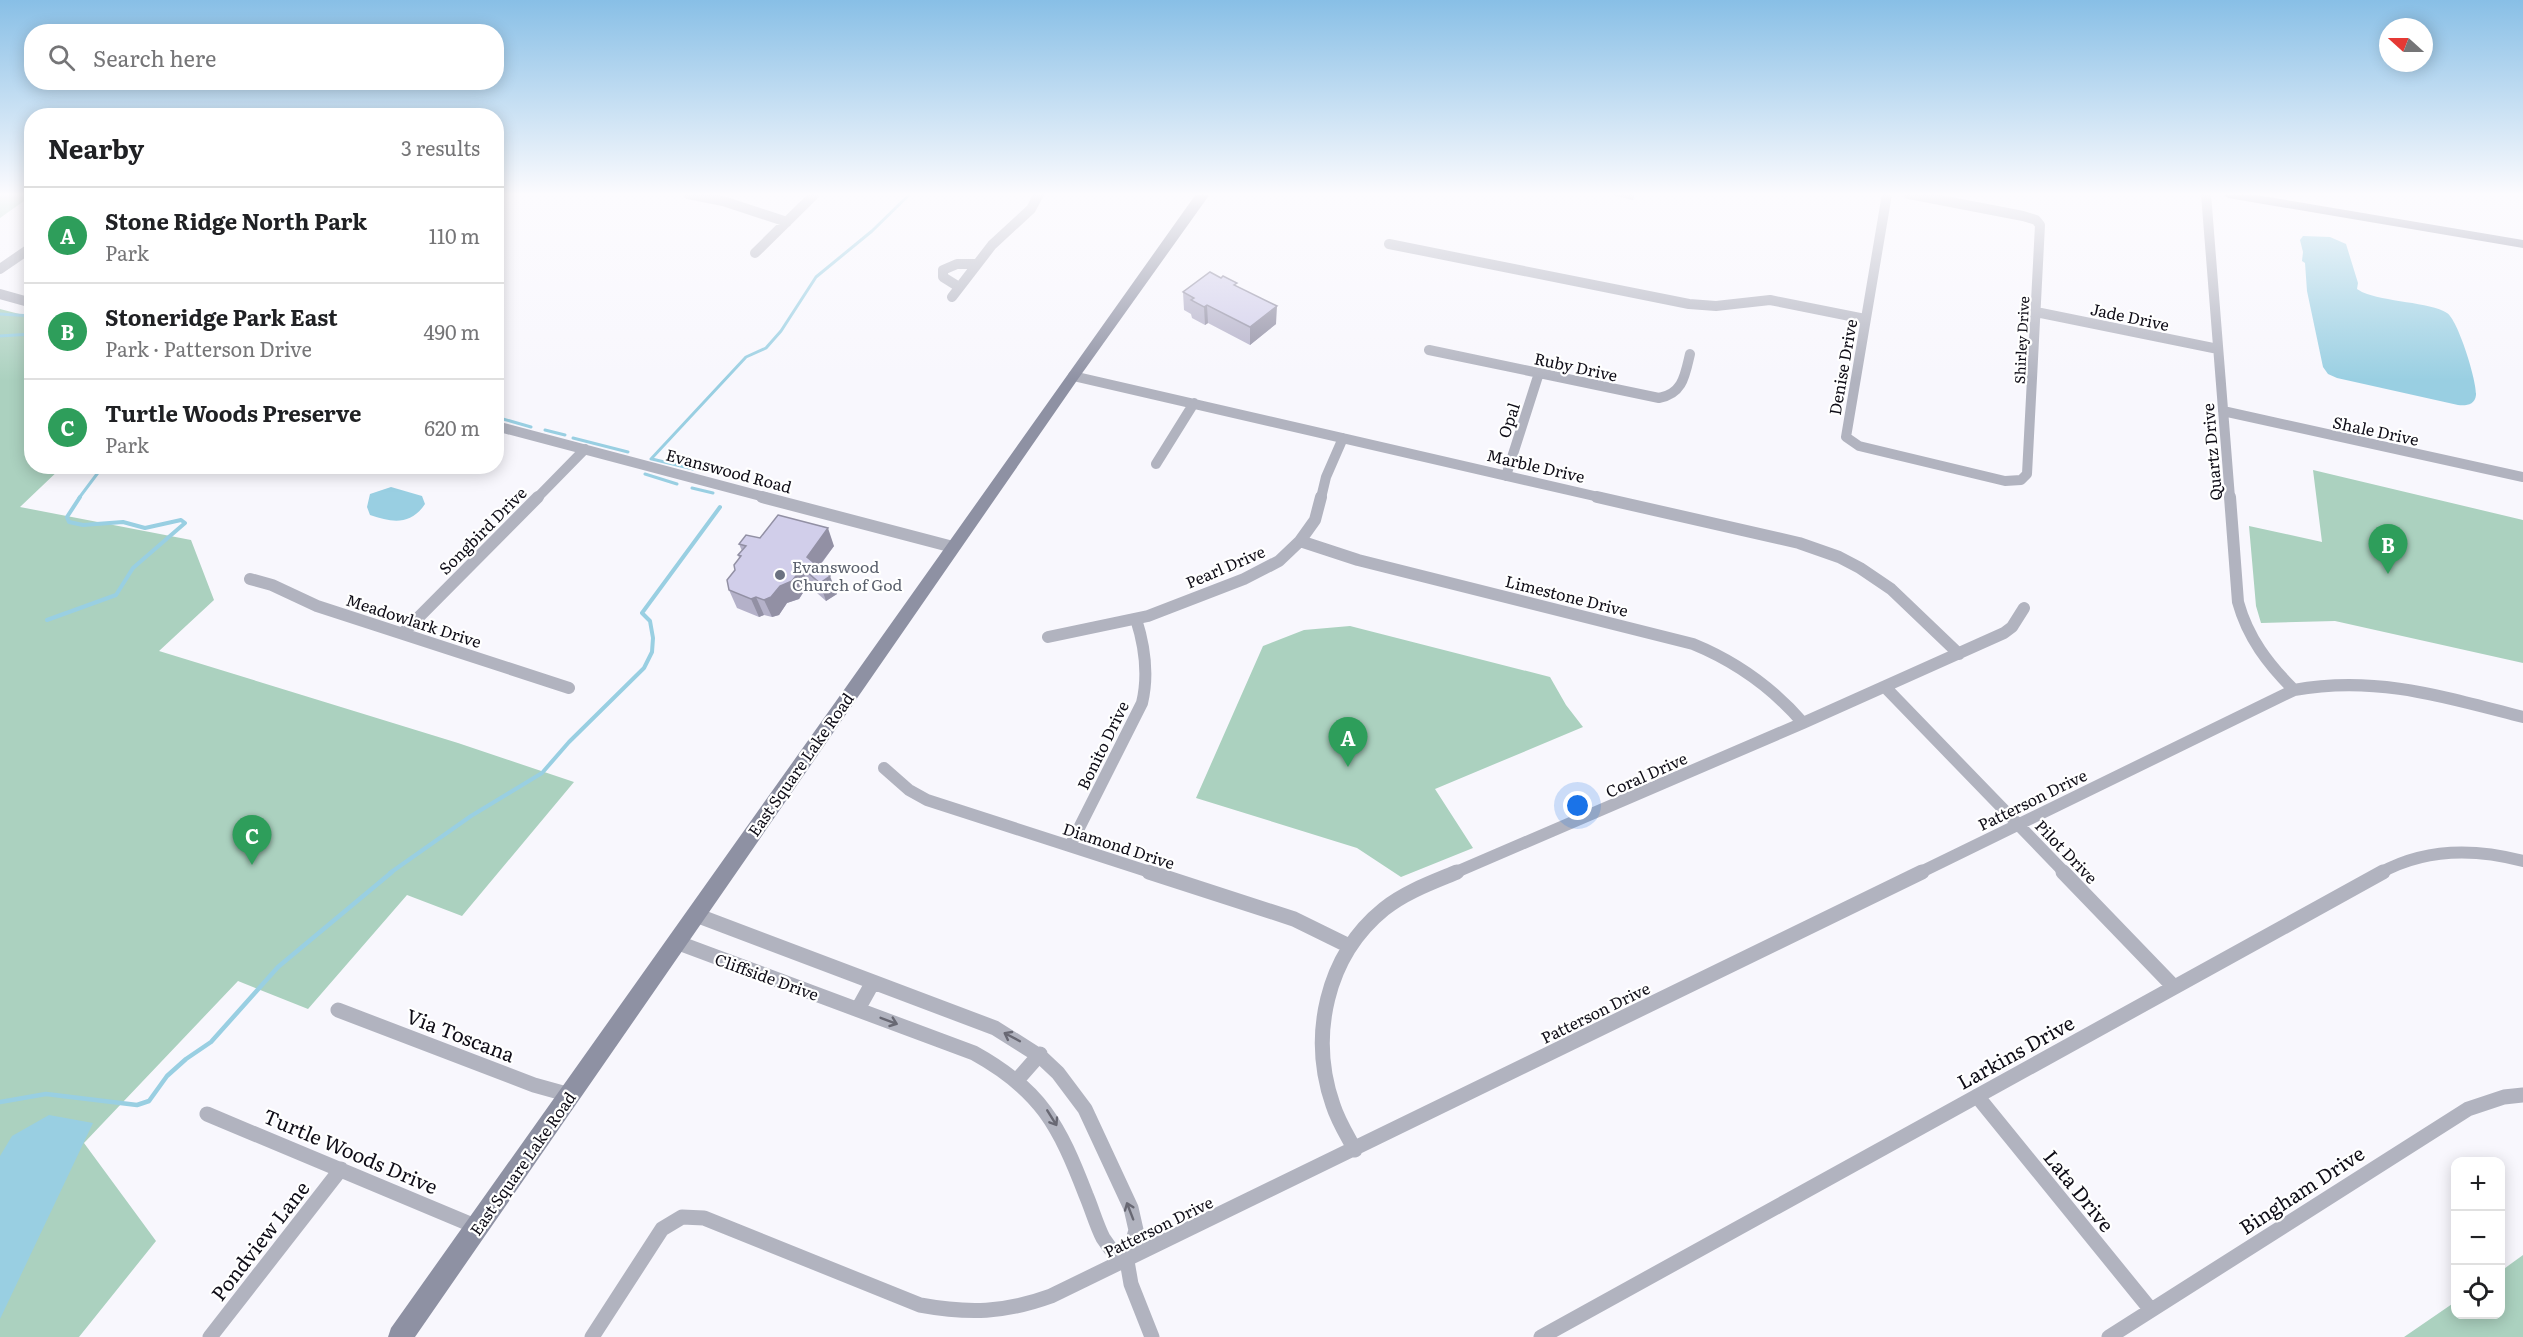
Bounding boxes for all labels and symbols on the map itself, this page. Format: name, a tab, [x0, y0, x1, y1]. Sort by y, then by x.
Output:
north arrow	[2379, 18, 2433, 72]
street label: Shirley Drive	[2009, 296, 2033, 384]
street label: Jade Drive	[2088, 296, 2172, 336]
street label: Denise Drive	[1822, 317, 1862, 417]
street label: Ruby Drive	[1532, 345, 1620, 387]
street label: Opal	[1491, 399, 1525, 441]
street label: Quartz Drive	[2195, 402, 2227, 502]
street label: Shale Drive	[2331, 409, 2421, 451]
street label: Evanswood Road	[663, 442, 795, 498]
street label: Marble Drive	[1485, 442, 1587, 488]
street label: Songbird Drive	[433, 481, 531, 579]
pin: B	[2368, 524, 2408, 574]
street label: Pearl Drive	[1182, 538, 1268, 594]
place label: Evanswood Church of God	[792, 554, 903, 596]
marker: Evanswood Church of God	[773, 568, 787, 582]
street label: Limestone Drive	[1503, 568, 1631, 622]
street label: Meadowlark Drive	[343, 587, 485, 653]
street label: East Square Lake Road	[741, 687, 859, 841]
street label: Bonito Drive	[1070, 696, 1134, 794]
pin: A	[1328, 718, 1368, 767]
street label: Coral Drive	[1601, 745, 1691, 803]
street label: Patterson Drive	[1973, 762, 2091, 836]
your location	[1563, 791, 1592, 820]
street label: Pilot Drive	[2030, 814, 2104, 888]
pin: C	[232, 816, 272, 865]
street label: Diamond Drive	[1060, 816, 1178, 874]
street label: Cliffside Drive	[712, 946, 822, 1006]
street label: Patterson Drive	[1536, 975, 1654, 1049]
street label: Via Toscana	[402, 1000, 520, 1069]
street label: Larkins Drive	[1951, 1006, 2079, 1096]
one-way arrow	[879, 1016, 898, 1027]
one-way arrow	[1004, 1031, 1022, 1042]
street label: East Square Lake Road	[463, 1086, 581, 1240]
street label: Turtle Woods Drive	[259, 1100, 443, 1200]
one-way arrow	[1047, 1109, 1059, 1126]
street label: Bingham Drive	[2233, 1137, 2369, 1241]
street label: Lata Drive	[2037, 1142, 2123, 1238]
street label: Pondview Lane	[203, 1174, 315, 1306]
street label: Patterson Drive	[1099, 1189, 1217, 1263]
one-way arrow	[1124, 1202, 1135, 1221]

